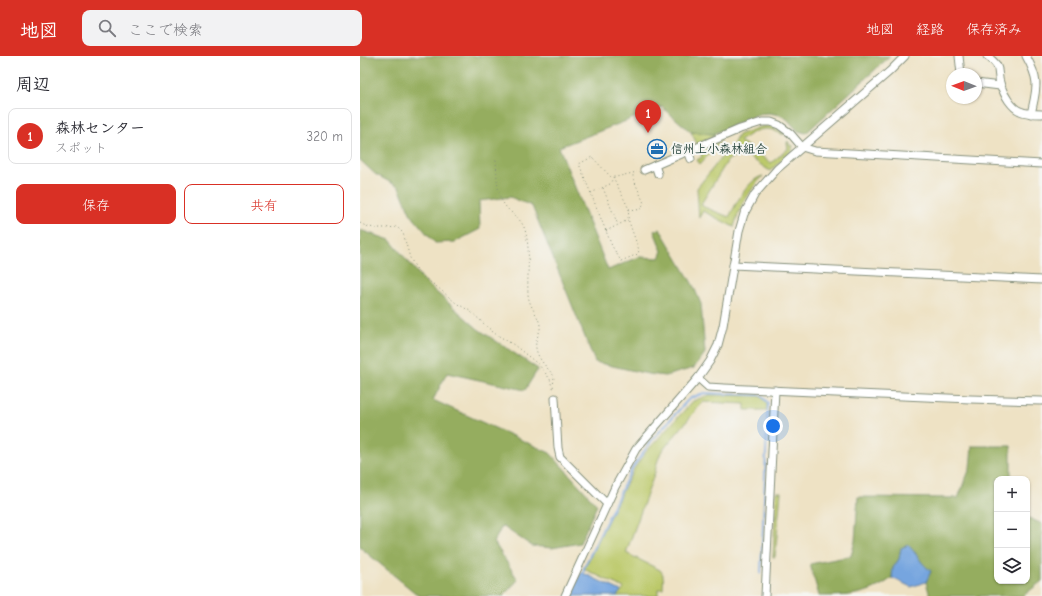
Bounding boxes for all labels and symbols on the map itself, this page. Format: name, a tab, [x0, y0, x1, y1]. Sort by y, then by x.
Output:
north arrow	[946, 68, 982, 104]
pin: 1	[635, 100, 661, 133]
office icon: 信州上小森林組合	[646, 138, 668, 160]
place label: 信州上小森林組合	[671, 142, 767, 156]
your location	[763, 416, 783, 436]

